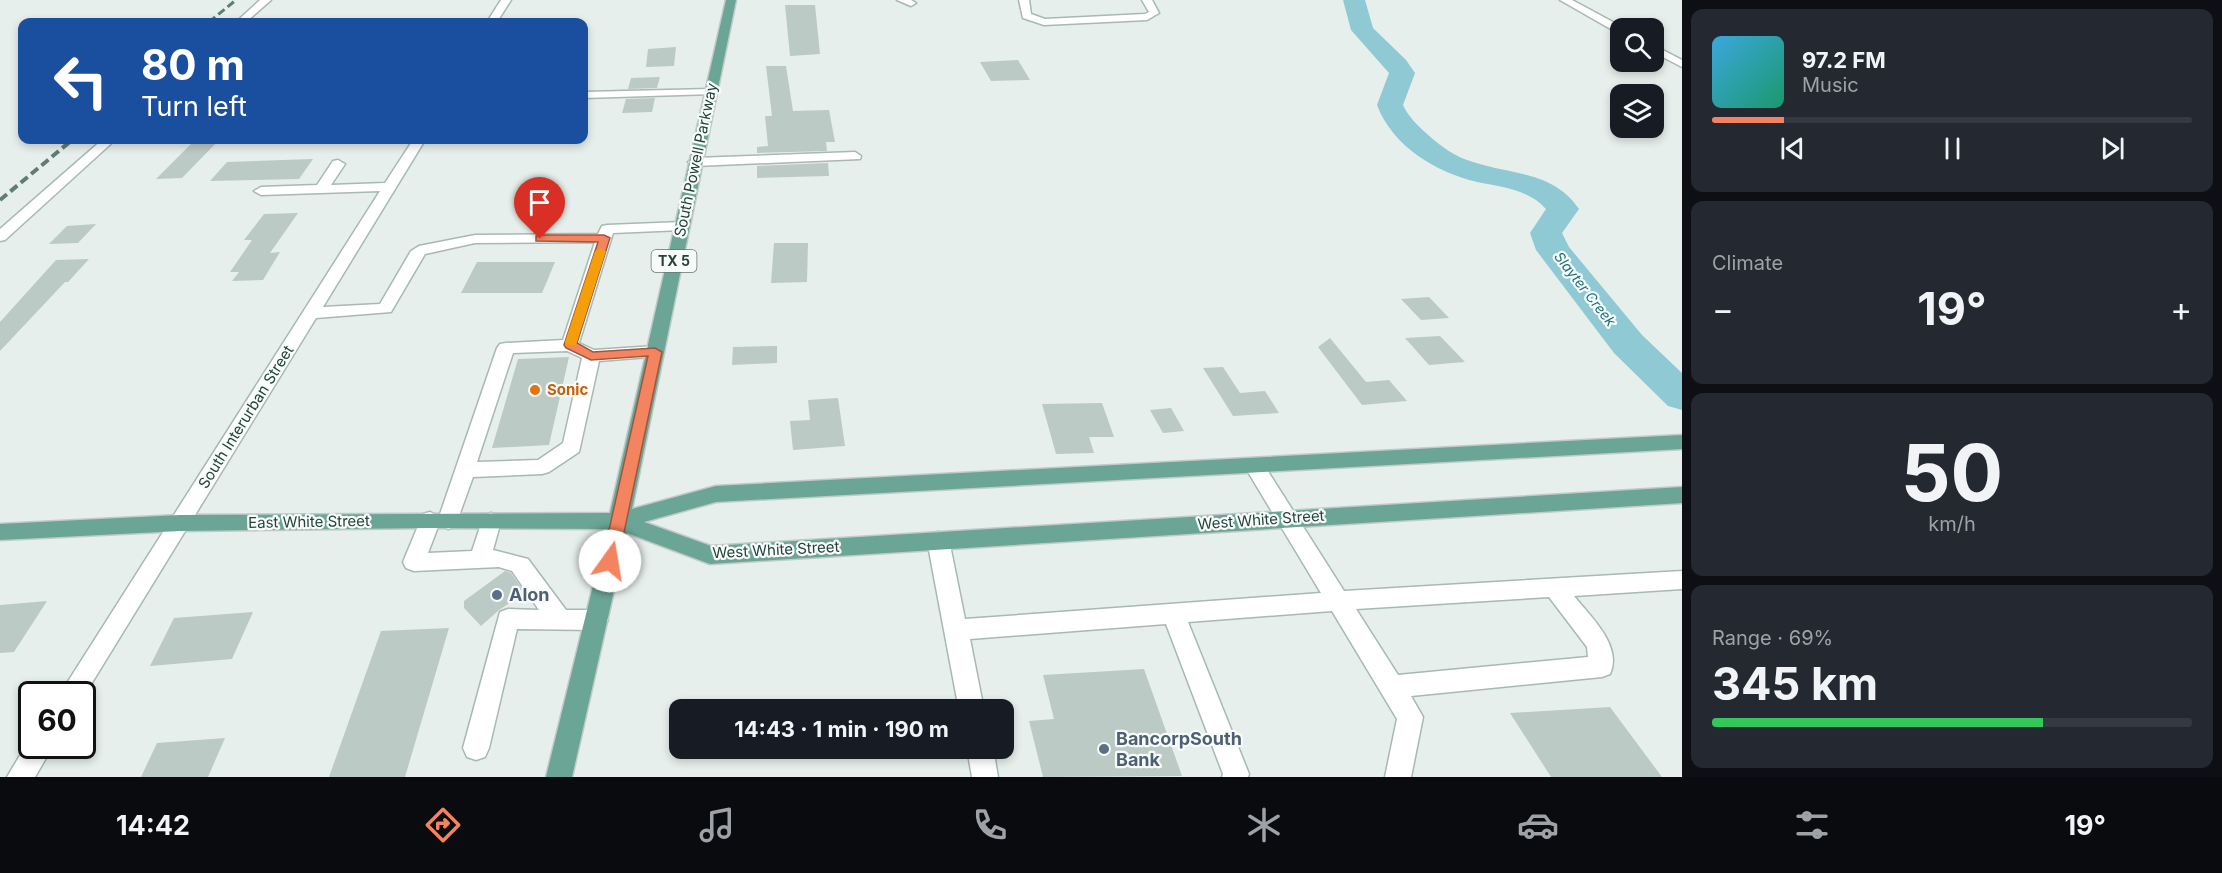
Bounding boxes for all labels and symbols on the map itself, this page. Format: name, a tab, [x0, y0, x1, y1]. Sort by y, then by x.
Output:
street label: South Powell Parkway	[670, 81, 721, 239]
pin	[514, 177, 565, 239]
water label: Slayter Creek	[1551, 248, 1620, 329]
road number: TX 5	[652, 250, 696, 272]
street label: South Interurban Street	[194, 341, 298, 492]
place label: Sonic	[547, 380, 588, 399]
marker: Sonic	[528, 383, 542, 397]
street label: West White Street	[1197, 506, 1325, 533]
street label: East White Street	[248, 511, 370, 532]
position arrow	[578, 529, 642, 593]
street label: West White Street	[712, 537, 840, 562]
place label: Alon	[509, 584, 550, 605]
marker: Alon	[490, 588, 504, 602]
speed limit sign: 60	[18, 681, 96, 759]
place label: BancorpSouth Bank	[1116, 728, 1242, 770]
marker: BancorpSouth Bank	[1097, 742, 1111, 756]

